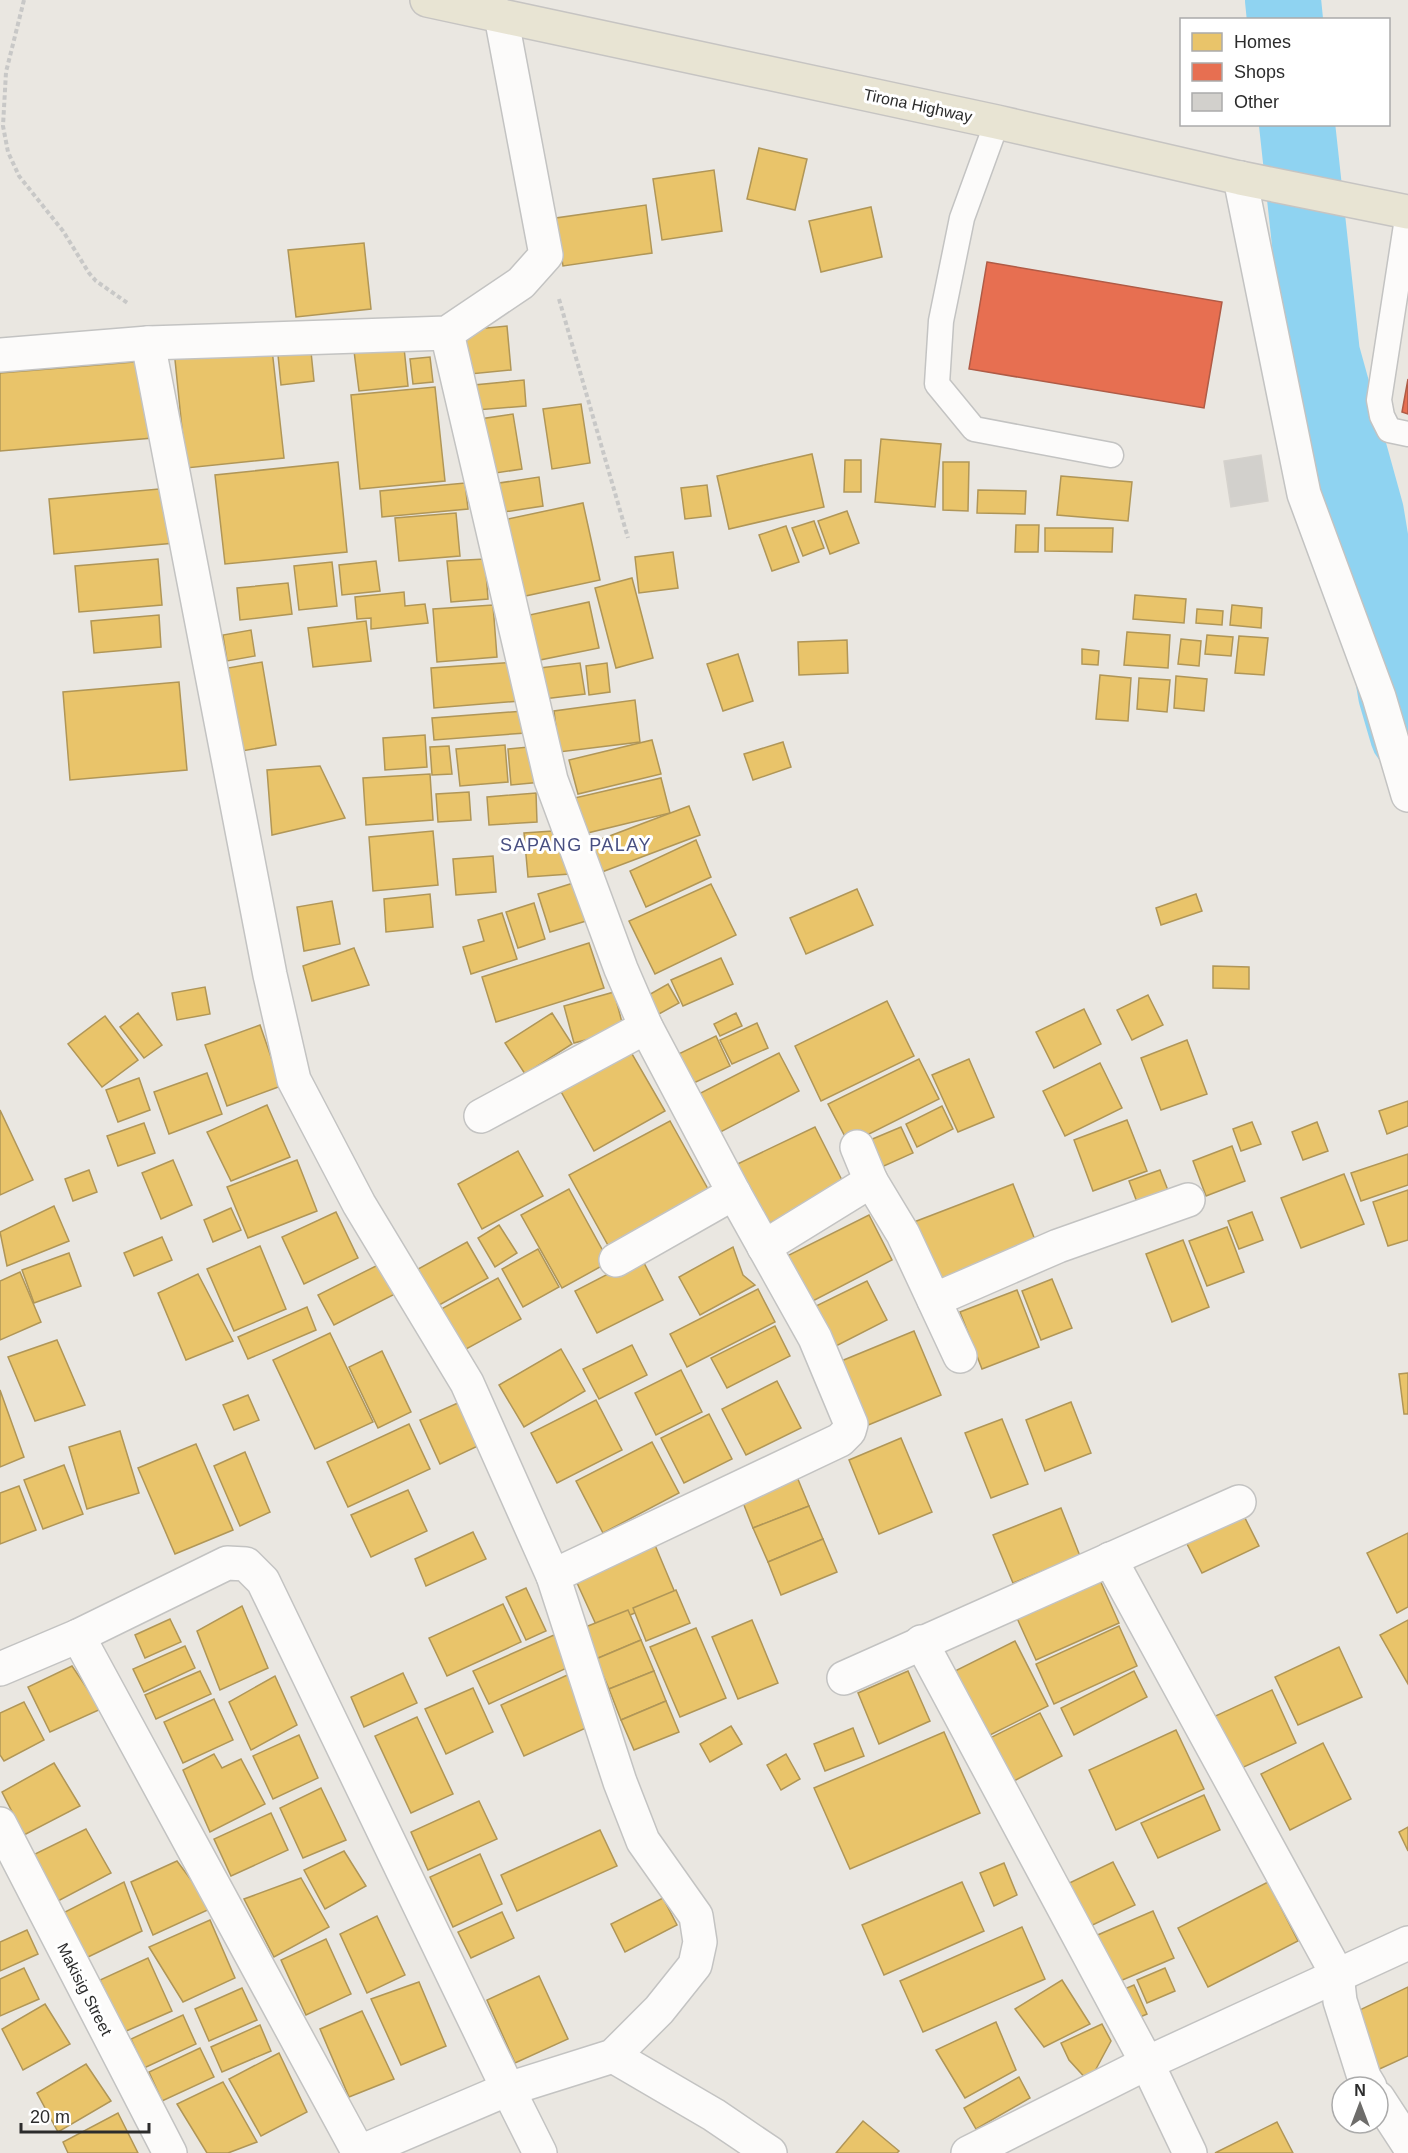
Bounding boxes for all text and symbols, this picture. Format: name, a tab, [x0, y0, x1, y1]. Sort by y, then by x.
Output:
legend	[1180, 18, 1390, 126]
text: Homes	[1234, 32, 1291, 52]
text: Shops	[1234, 62, 1285, 82]
street label: Tirona Highway	[862, 86, 974, 125]
text: Other	[1234, 92, 1279, 112]
district label: SAPANG PALAY	[500, 835, 652, 855]
street label: Makisig Street	[54, 1940, 115, 2039]
north arrow	[1330, 2075, 1390, 2135]
text: N	[1354, 2082, 1366, 2099]
scale bar	[21, 2096, 148, 2134]
text: 20 m	[30, 2107, 70, 2127]

